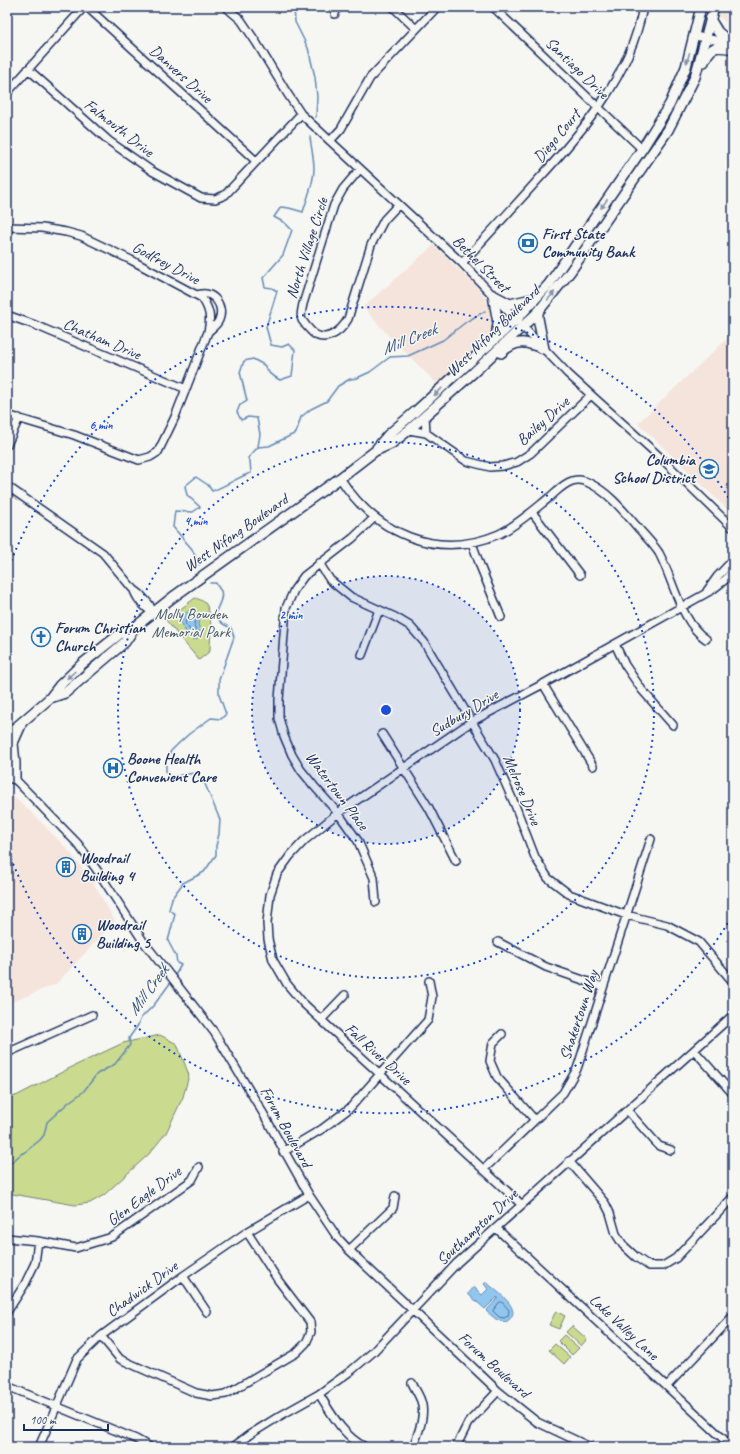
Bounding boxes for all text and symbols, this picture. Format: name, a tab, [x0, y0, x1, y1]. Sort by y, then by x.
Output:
street label: Santiago Drive	[541, 33, 614, 104]
street label: Danvers Drive	[146, 41, 218, 109]
one-way arrow	[685, 52, 691, 65]
street label: Falmouth Drive	[80, 95, 159, 163]
street label: Diego Court	[529, 103, 587, 167]
street label: North Village Circle	[281, 193, 333, 301]
one-way arrow	[600, 199, 608, 209]
place label: First State Community Bank	[542, 224, 636, 262]
street label: Bethel Street	[448, 231, 516, 299]
bank icon: First State Community Bank	[517, 232, 539, 254]
street label: Godfrey Drive	[129, 237, 205, 290]
street label: West Nifong Boulevard	[442, 279, 546, 381]
one-way arrow	[546, 291, 555, 302]
street label: Chatham Drive	[60, 314, 145, 365]
water label: Mill Creek	[379, 318, 442, 359]
one-way arrow	[432, 387, 443, 396]
street label: Bailey Drive	[512, 391, 575, 450]
text: 6 min	[89, 417, 113, 433]
place label: Columbia School District	[612, 450, 697, 488]
school or university icon: Columbia School District	[698, 458, 720, 480]
street label: West Nifong Boulevard	[180, 488, 294, 576]
text: 4 min	[185, 513, 208, 529]
park label: Molly Bowden Memorial Park	[152, 604, 231, 642]
text: 2 min	[280, 607, 303, 623]
place label: Forum Christian Church	[55, 618, 146, 656]
church icon: Forum Christian Church	[30, 626, 52, 648]
one-way arrow	[66, 670, 75, 679]
street label: Sudbury Drive	[426, 684, 503, 741]
centre of rings	[379, 703, 393, 717]
street label: Watertown Place	[301, 748, 374, 836]
place label: Boone Health Convenient Care	[127, 749, 218, 787]
street label: Melrose Drive	[498, 752, 546, 830]
hospital icon: Boone Health Convenient Care	[102, 757, 124, 779]
place label: Woodrail Building 4	[80, 848, 136, 886]
building icon: Woodrail Building 4	[55, 856, 77, 878]
place label: Woodrail Building 5	[96, 915, 152, 953]
building icon: Woodrail Building 5	[71, 923, 93, 945]
water label: Mill Creek	[123, 959, 175, 1019]
street label: Shakertown Way	[555, 966, 603, 1062]
street label: Fall River Drive	[341, 1019, 417, 1090]
street label: Forum Boulevard	[256, 1083, 318, 1173]
street label: Glen Eagle Drive	[103, 1161, 186, 1230]
street label: Southampton Drive	[432, 1183, 523, 1270]
street label: Chadwick Drive	[102, 1255, 183, 1322]
street label: Lake Valley Lane	[585, 1290, 664, 1366]
street label: Forum Boulevard	[454, 1328, 536, 1404]
scale bar	[24, 1406, 108, 1432]
text: 100 m	[30, 1412, 57, 1428]

